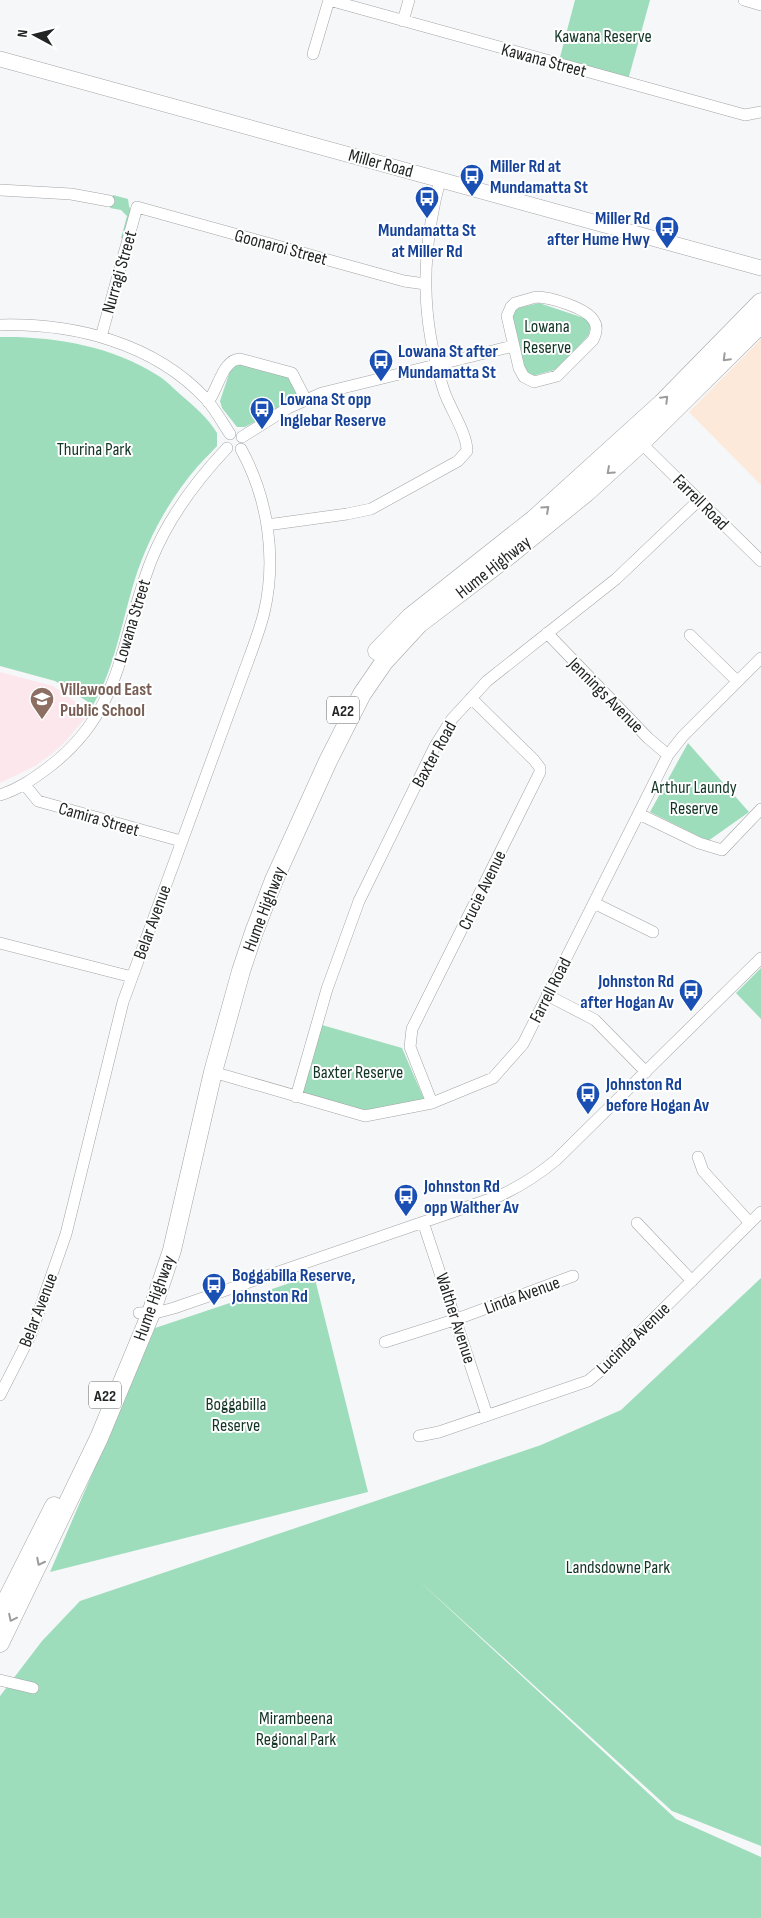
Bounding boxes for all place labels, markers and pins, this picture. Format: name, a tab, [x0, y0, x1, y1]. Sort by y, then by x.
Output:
place label: Miller Rd at Mundamatta St	[490, 156, 588, 198]
bus stop icon: Miller Rd at Mundamatta St	[459, 163, 485, 197]
bus stop icon: Mundamatta St at Miller Rd	[414, 185, 440, 219]
place label: Miller Rd after Hume Hwy	[547, 208, 650, 250]
bus stop icon: Miller Rd after Hume Hwy	[654, 215, 680, 249]
place label: Mundamatta St at Miller Rd	[378, 220, 476, 262]
place label: Lowana St after Mundamatta St	[398, 341, 498, 383]
bus stop icon: Lowana St after Mundamatta St	[368, 348, 394, 382]
place label: Lowana St opp Inglebar Reserve	[280, 389, 386, 431]
bus stop icon: Lowana St opp Inglebar Reserve	[249, 396, 275, 430]
place label: Villawood East Public School	[60, 679, 152, 721]
school or university icon: Villawood East Public School	[29, 686, 55, 720]
place label: Johnston Rd after Hogan Av	[580, 971, 674, 1013]
bus stop icon: Johnston Rd after Hogan Av	[678, 978, 704, 1012]
place label: Johnston Rd before Hogan Av	[605, 1074, 710, 1116]
bus stop icon: Johnston Rd before Hogan Av	[575, 1081, 601, 1115]
place label: Johnston Rd opp Walther Av	[423, 1176, 519, 1218]
bus stop icon: Johnston Rd opp Walther Av	[393, 1183, 419, 1217]
place label: Boggabilla Reserve, Johnston Rd	[231, 1265, 356, 1307]
bus stop icon: Boggabilla Reserve, Johnston Rd	[201, 1272, 227, 1306]

